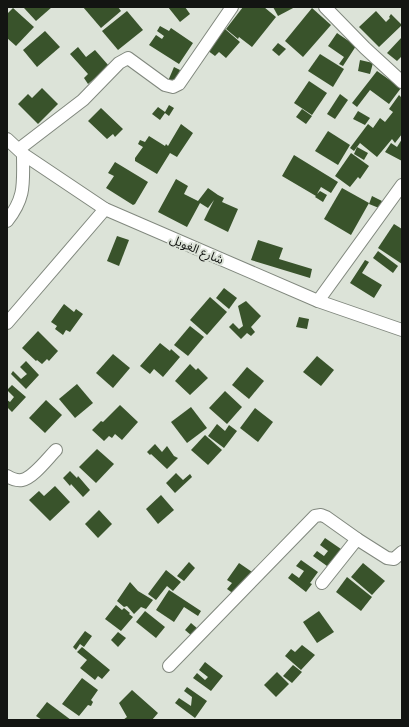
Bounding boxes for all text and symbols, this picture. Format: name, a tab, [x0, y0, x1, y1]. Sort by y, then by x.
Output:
street label: شارع الغويل	[167, 230, 226, 269]

